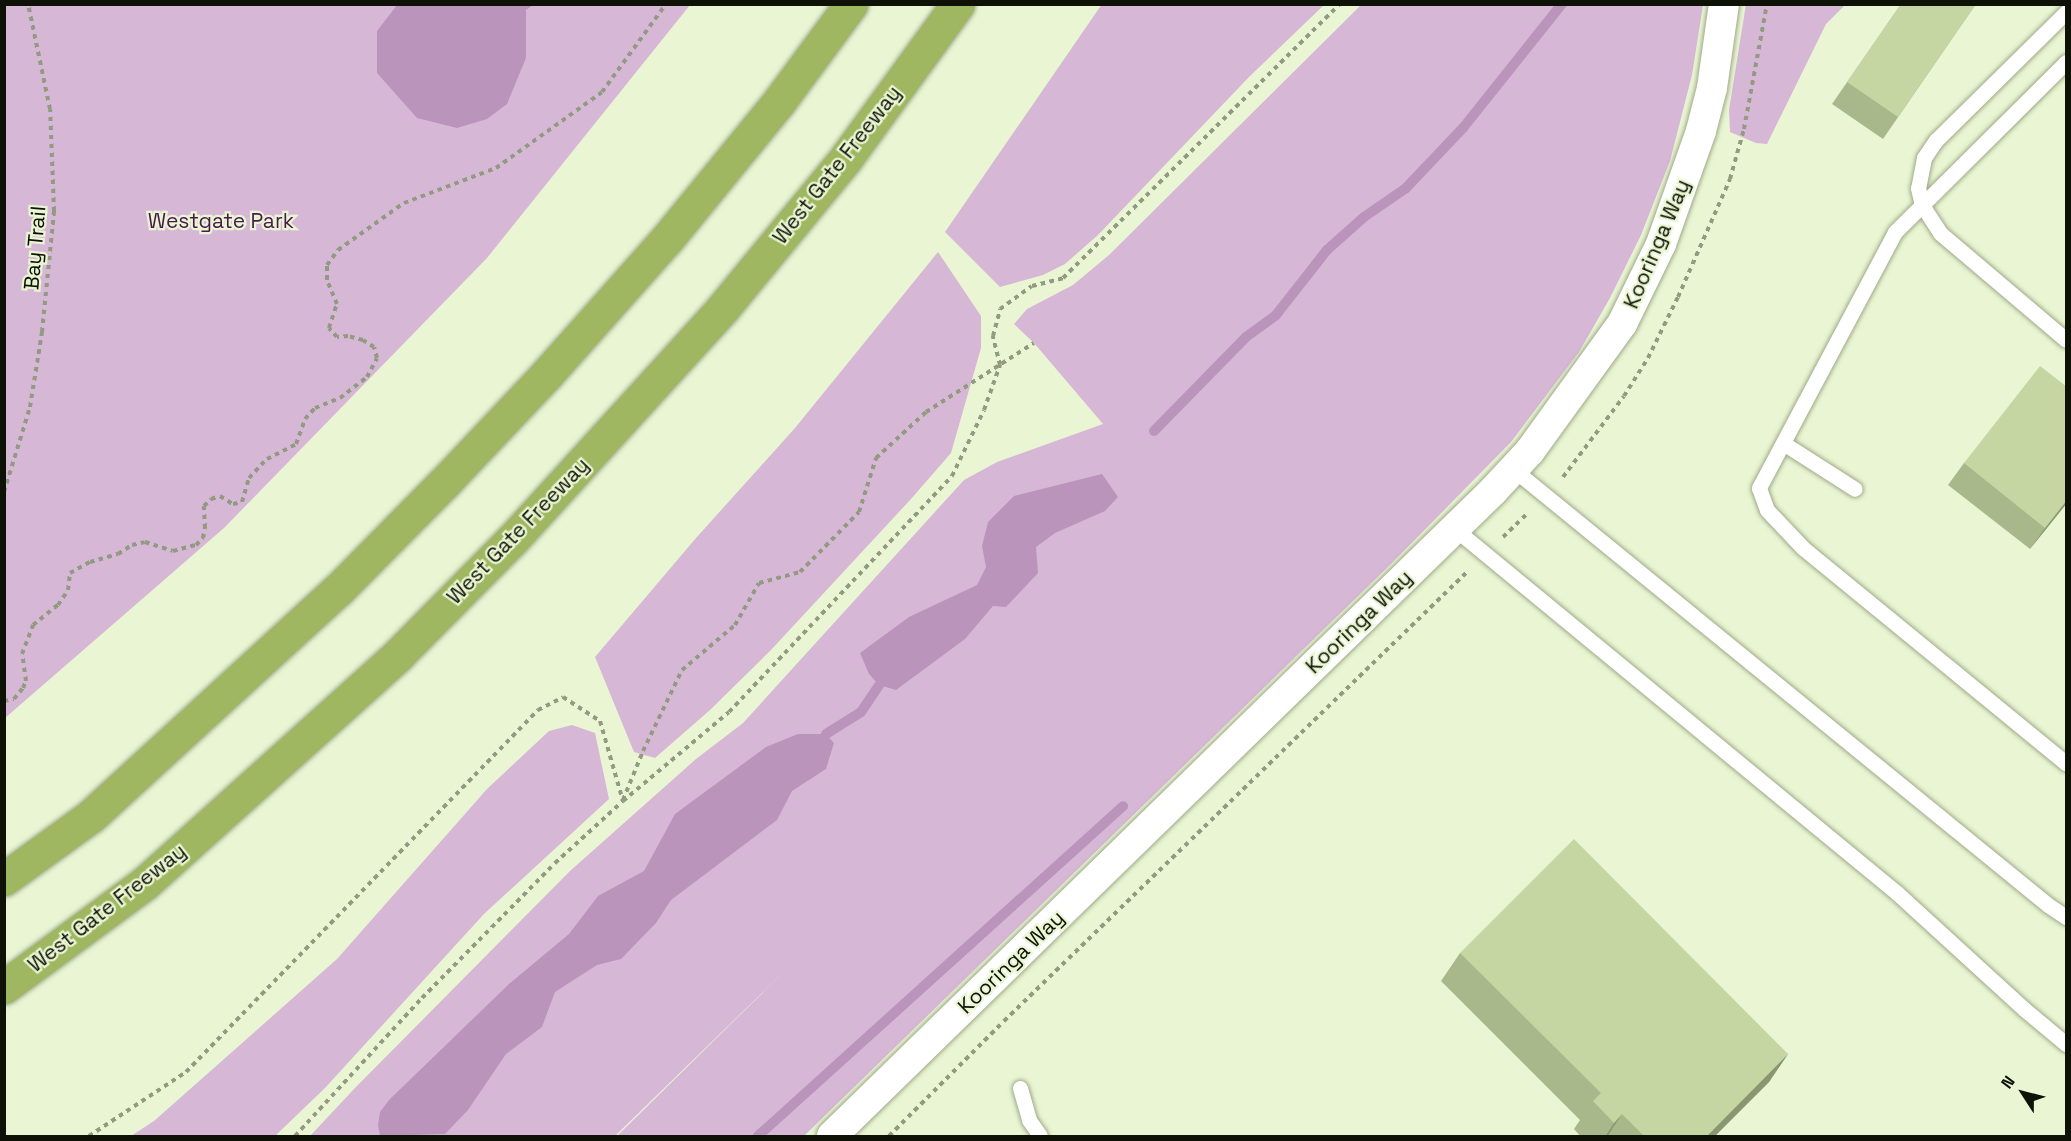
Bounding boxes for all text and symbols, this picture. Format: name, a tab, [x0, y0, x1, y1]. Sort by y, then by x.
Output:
street label: West Gate Freeway	[767, 81, 907, 249]
street label: Kooringa Way	[1618, 176, 1696, 312]
street label: Bay Trail	[19, 205, 51, 291]
park label: Westgate Park	[148, 208, 294, 234]
street label: West Gate Freeway	[442, 453, 594, 609]
street label: Kooringa Way	[1301, 565, 1417, 679]
street label: West Gate Freeway	[23, 838, 191, 978]
street label: Kooringa Way	[953, 905, 1069, 1019]
north arrow	[1993, 1063, 2053, 1123]
text: N	[1996, 1072, 2020, 1093]

